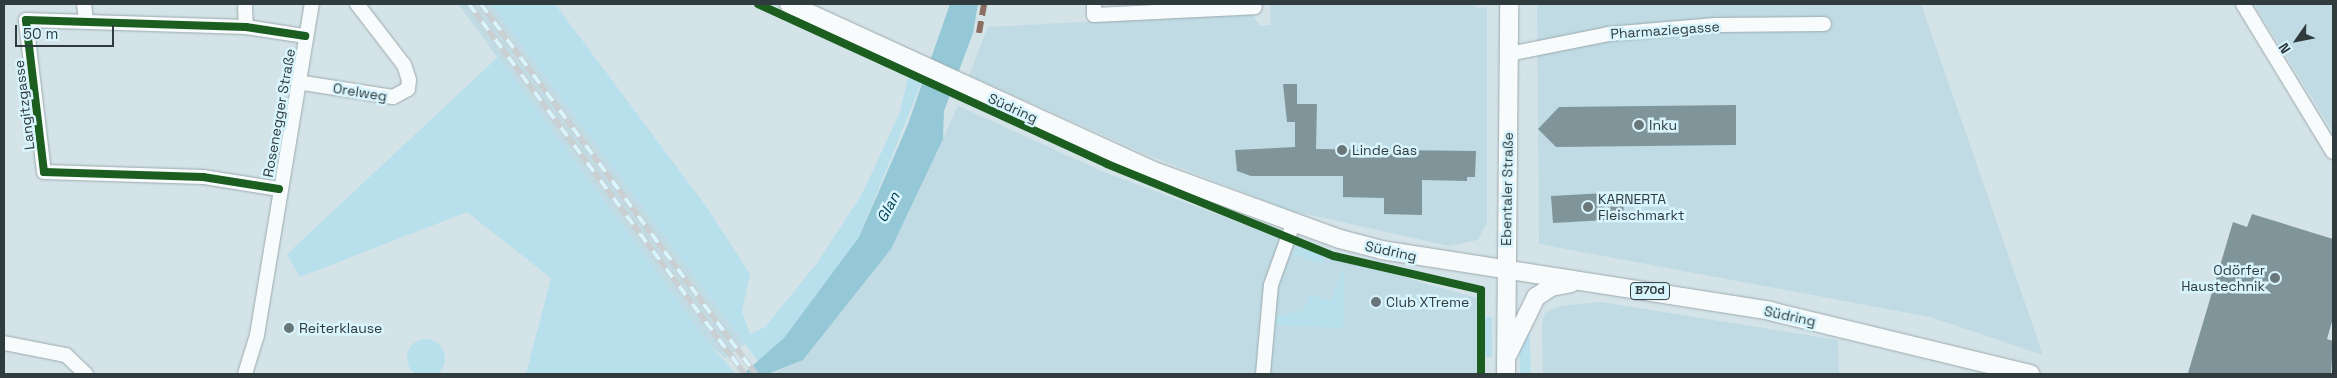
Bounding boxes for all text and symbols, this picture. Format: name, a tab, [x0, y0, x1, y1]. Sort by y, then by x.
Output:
scale bar	[18, 15, 116, 47]
north arrow	[2272, 15, 2322, 65]
street label: Pharmaziegasse	[1610, 18, 1720, 42]
text: 50 m	[23, 24, 58, 43]
text: N	[2274, 39, 2295, 57]
street label: Rosenegger Straße	[259, 47, 299, 179]
street label: Langitzgasse	[10, 59, 38, 151]
street label: Orelweg	[332, 79, 388, 105]
street label: Südring	[986, 90, 1040, 126]
place label: Inku	[1649, 117, 1677, 133]
marker: Inku	[1633, 119, 1645, 131]
street label: Ebentaler Straße	[1498, 132, 1516, 246]
place label: Linde Gas	[1352, 142, 1417, 158]
marker: Linde Gas	[1336, 144, 1348, 156]
water label: Glan	[873, 189, 903, 225]
place label: KARNERTA Fleischmarkt	[1598, 191, 1684, 223]
marker: KARNERTA Fleischmarkt	[1582, 201, 1594, 213]
street label: Südring	[1364, 237, 1418, 265]
place label: Odörfer Haustechnik	[2181, 262, 2265, 294]
marker: Odörfer Haustechnik	[2269, 272, 2281, 284]
road number: B70d	[1630, 282, 1670, 300]
place label: Club XTreme	[1386, 294, 1469, 310]
marker: Club XTreme	[1370, 296, 1382, 308]
street label: Südring	[1763, 302, 1817, 330]
place label: Reiterklause	[299, 320, 382, 336]
marker: Reiterklause	[283, 322, 295, 334]

